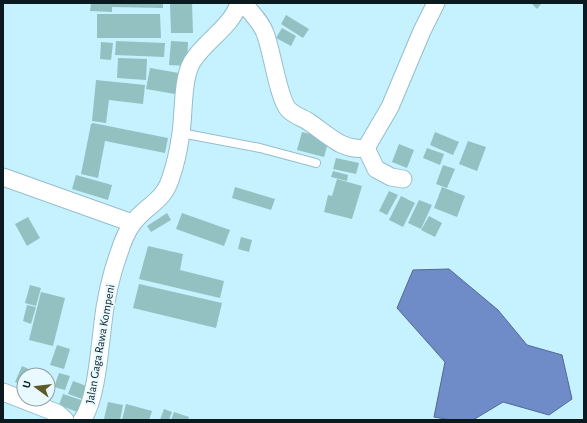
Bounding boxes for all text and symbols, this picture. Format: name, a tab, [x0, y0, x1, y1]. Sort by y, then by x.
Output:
street label: Jalan Gaga Rawa Kompeni	[84, 283, 116, 405]
north arrow	[16, 367, 56, 407]
text: U	[21, 380, 33, 389]

